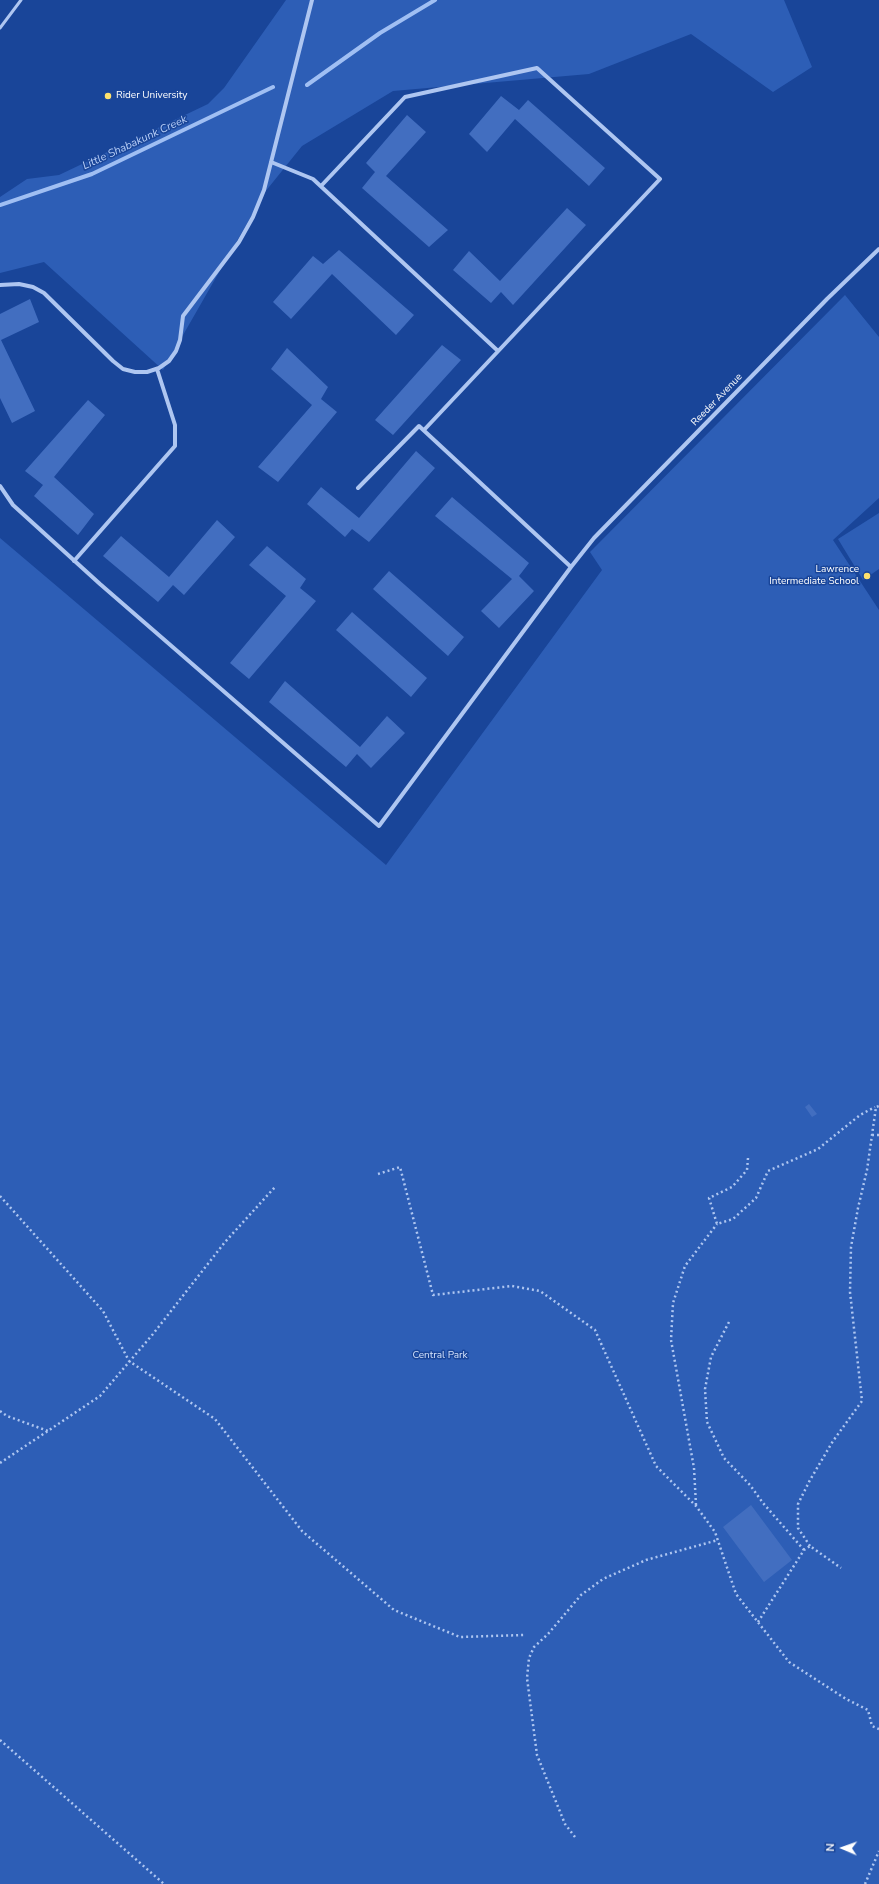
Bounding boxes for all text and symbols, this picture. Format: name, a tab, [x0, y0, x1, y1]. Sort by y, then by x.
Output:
place label: Rider University	[116, 90, 187, 102]
marker: Rider University	[103, 91, 113, 101]
water label: Little Shabakunk Creek	[81, 113, 189, 173]
street label: Reeder Avenue	[689, 371, 745, 429]
place label: Lawrence Intermediate School	[769, 564, 859, 588]
marker: Lawrence Intermediate School	[862, 571, 872, 581]
park label: Central Park	[412, 1350, 468, 1362]
north arrow	[823, 1828, 863, 1868]
text: N	[823, 1843, 838, 1852]

